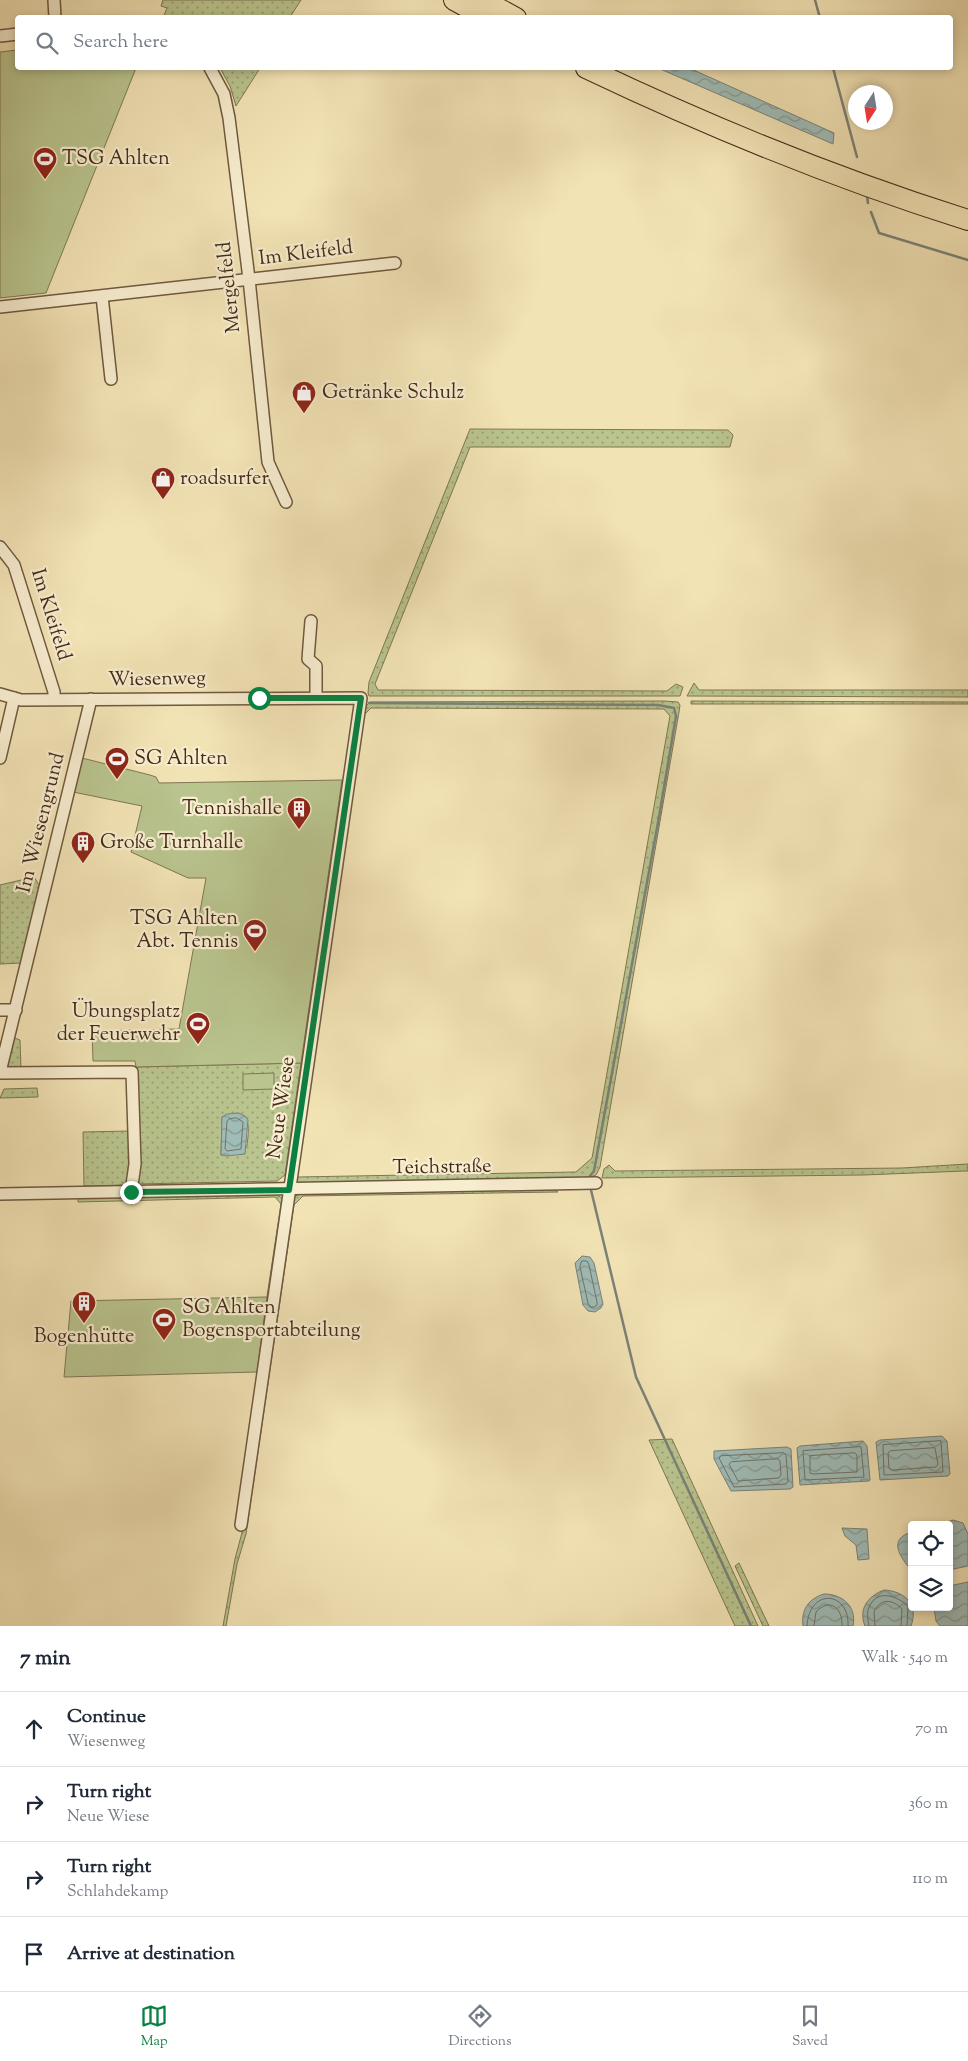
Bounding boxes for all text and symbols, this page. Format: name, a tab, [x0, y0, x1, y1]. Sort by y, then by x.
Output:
search box	[15, 15, 953, 70]
icon: search	[33, 29, 61, 57]
text: Search here	[73, 29, 168, 56]
north arrow	[848, 85, 893, 130]
place label: TSG Ahlten	[62, 145, 170, 174]
sports icon: TSG Ahlten	[32, 146, 58, 180]
street label: Im Kleifeld	[257, 234, 355, 274]
street label: Mergelfeld	[211, 240, 249, 334]
place label: Getränke Schulz	[322, 379, 464, 408]
shop icon: Getränke Schulz	[291, 380, 317, 414]
place label: roadsurfer	[180, 465, 269, 494]
shop icon: roadsurfer	[150, 466, 176, 500]
street label: Im Kleifeld	[22, 566, 78, 664]
street label: Wiesenweg	[108, 665, 206, 695]
route start	[248, 687, 271, 710]
place label: SG Ahlten	[134, 745, 228, 774]
sports icon: SG Ahlten	[104, 746, 130, 780]
street label: Im Wiesengrund	[11, 750, 73, 896]
place label: Tennishalle	[182, 795, 282, 824]
building icon: Tennishalle	[286, 796, 312, 830]
place label: Große Turnhalle	[100, 829, 243, 858]
building icon: Große Turnhalle	[70, 830, 96, 864]
place label: TSG Ahlten Abt. Tennis	[130, 905, 238, 957]
sports icon: TSG Ahlten Abt. Tennis	[242, 918, 268, 952]
place label: Übungsplatz der Feuerwehr	[57, 997, 180, 1050]
sports icon: Übungsplatz der Feuerwehr	[185, 1011, 211, 1045]
street label: Neue Wiese	[260, 1055, 304, 1161]
street label: Teichstraße	[392, 1153, 492, 1183]
route end	[120, 1181, 143, 1204]
building icon: Bogenhütte	[71, 1290, 97, 1324]
place label: SG Ahlten Bogensportabteilung	[182, 1294, 361, 1346]
sports icon: SG Ahlten Bogensportabteilung	[151, 1307, 177, 1341]
place label: Bogenhütte	[34, 1323, 134, 1352]
map controls	[908, 1521, 953, 1611]
button: locate	[908, 1521, 953, 1566]
button: layers	[908, 1566, 953, 1611]
text: 7 min	[20, 1644, 71, 1674]
text: Walk · 540 m	[861, 1647, 948, 1670]
text: Continue	[67, 1704, 146, 1731]
icon: ahead	[20, 1715, 48, 1743]
text: 70 m	[915, 1718, 948, 1741]
text: Wiesenweg	[67, 1731, 145, 1754]
text: Turn right	[67, 1779, 151, 1806]
icon: right	[20, 1790, 48, 1818]
text: 360 m	[909, 1793, 948, 1816]
text: Neue Wiese	[67, 1806, 150, 1829]
text: Turn right	[67, 1854, 151, 1881]
icon: right	[20, 1865, 48, 1893]
text: 110 m	[912, 1868, 948, 1891]
text: Schlahdekamp	[67, 1881, 168, 1904]
icon: arrive	[20, 1940, 48, 1968]
text: Arrive at destination	[67, 1941, 235, 1968]
tab: Map	[140, 2002, 168, 2052]
tab: Directions	[448, 2002, 512, 2052]
tab: Saved	[792, 2002, 828, 2052]

